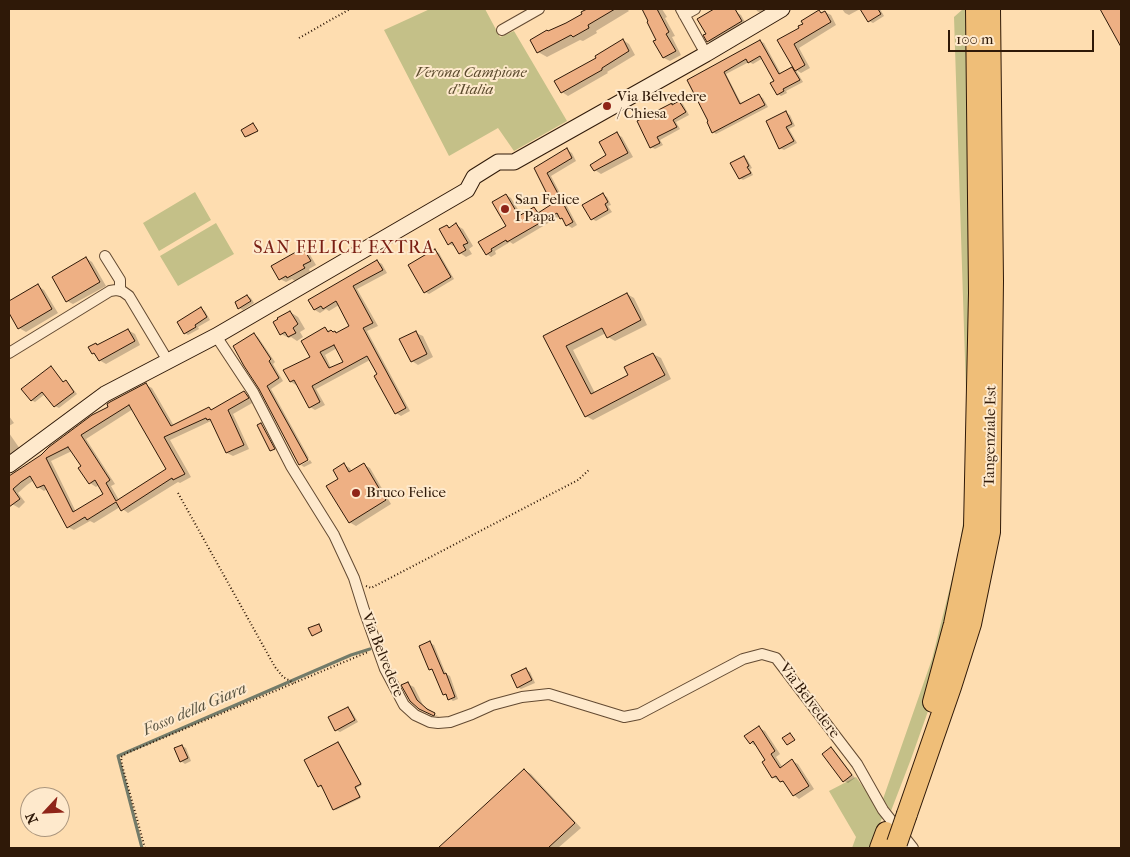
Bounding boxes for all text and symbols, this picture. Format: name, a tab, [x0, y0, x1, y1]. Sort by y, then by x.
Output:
scale bar	[950, 20, 1096, 52]
text: 100 m	[956, 30, 994, 48]
park label: Verona Campione d'Italia	[416, 64, 526, 99]
place label: Via Belvedere / Chiesa	[617, 88, 706, 123]
marker: Via Belvedere / Chiesa	[601, 100, 613, 112]
place label: San Felice I Papa	[515, 191, 579, 226]
marker: San Felice I Papa	[499, 203, 511, 215]
district label: SAN FELICE EXTRA	[251, 238, 437, 260]
street label: Tangenziale Est	[981, 385, 1001, 487]
place label: Bruco Felice	[366, 484, 446, 502]
marker: Bruco Felice	[350, 487, 362, 499]
street label: Via Belvedere	[357, 610, 407, 700]
street label: Via Belvedere	[775, 660, 843, 742]
water label: Fosso della Giara	[140, 680, 250, 740]
north arrow	[20, 787, 70, 837]
text: N	[22, 810, 42, 827]

